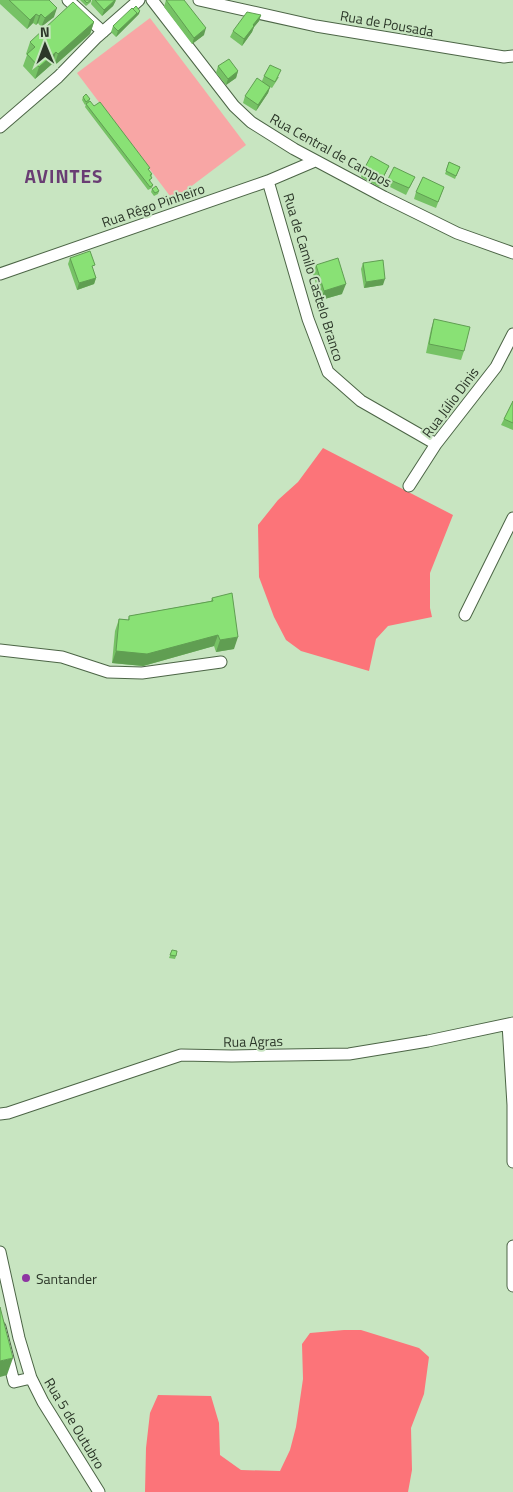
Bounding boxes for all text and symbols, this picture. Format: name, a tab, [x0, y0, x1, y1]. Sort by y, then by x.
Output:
street label: Rua de Pousada	[339, 4, 435, 42]
north arrow	[20, 20, 70, 70]
text: N	[40, 21, 50, 42]
street label: Rua Central de Campos	[266, 108, 396, 192]
district label: AVINTES	[25, 161, 103, 190]
street label: Rua Rêgo Pinheiro	[99, 177, 207, 233]
street label: Rua de Camilo Castelo Branco	[278, 190, 350, 364]
street label: Rua Júlio Dinis	[416, 362, 484, 442]
street label: Rua Agras	[223, 1030, 283, 1052]
place label: Santander	[36, 1268, 97, 1289]
marker: Santander	[20, 1272, 32, 1284]
street label: Rua 5 de Outubro	[39, 1373, 111, 1473]

